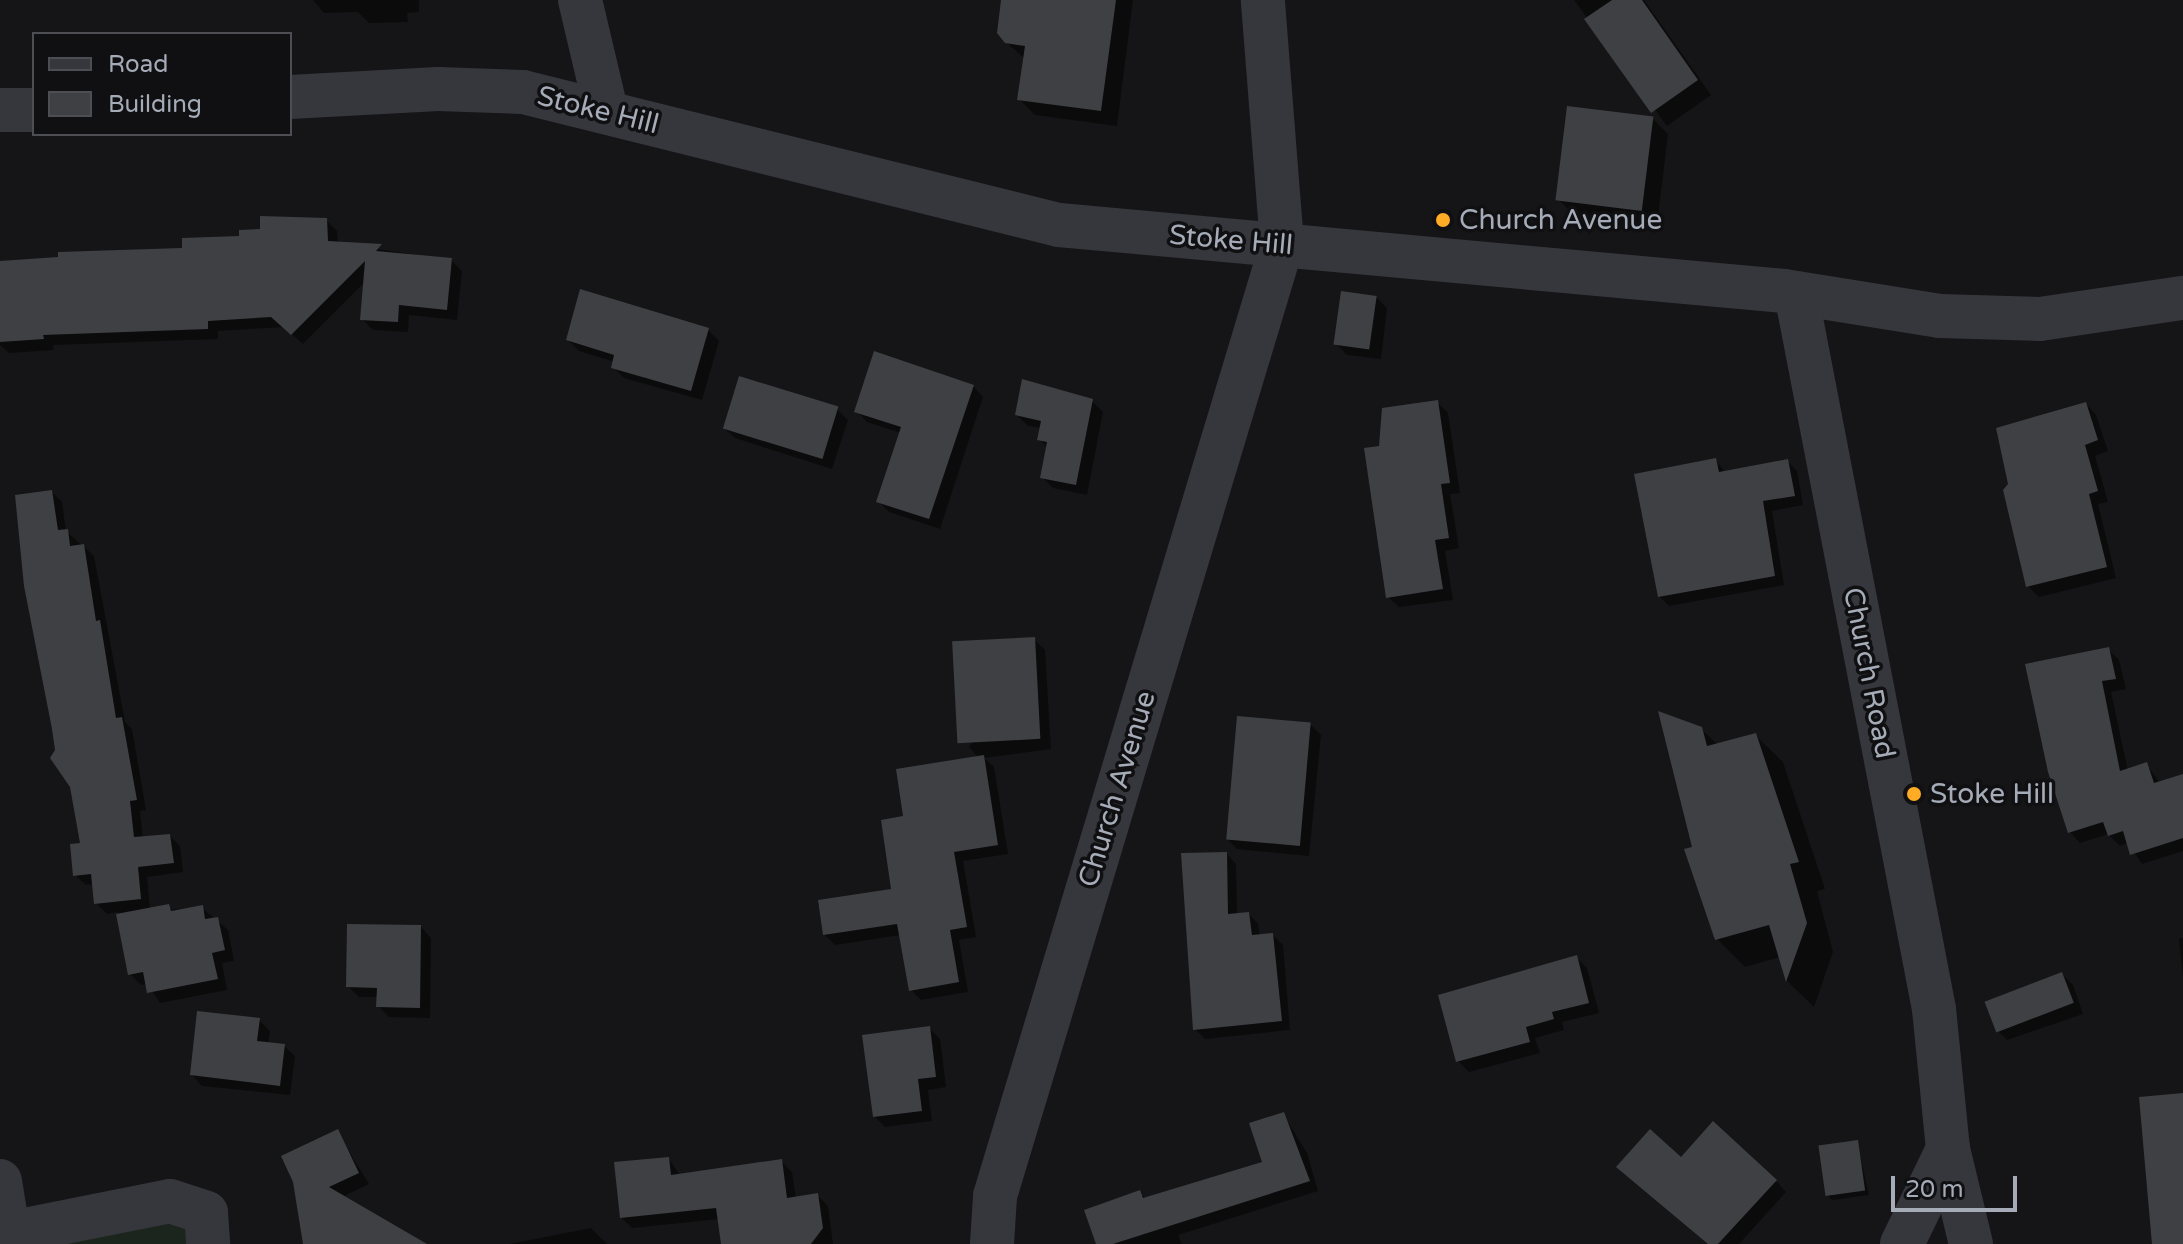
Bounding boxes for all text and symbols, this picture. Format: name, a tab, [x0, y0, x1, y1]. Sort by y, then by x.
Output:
legend	[32, 32, 292, 136]
text: Road	[108, 50, 168, 79]
street label: Stoke Hill	[534, 79, 662, 141]
text: Building	[108, 90, 202, 119]
place label: Church Avenue	[1459, 203, 1662, 237]
marker: Church Avenue	[1434, 211, 1452, 229]
street label: Stoke Hill	[1168, 218, 1294, 262]
street label: Church Road	[1836, 585, 1902, 761]
street label: Church Avenue	[1071, 687, 1163, 891]
place label: Stoke Hill	[1930, 777, 2054, 811]
marker: Stoke Hill	[1905, 785, 1923, 803]
scale bar	[1895, 1160, 2021, 1210]
text: 20 m	[1905, 1175, 1963, 1204]

